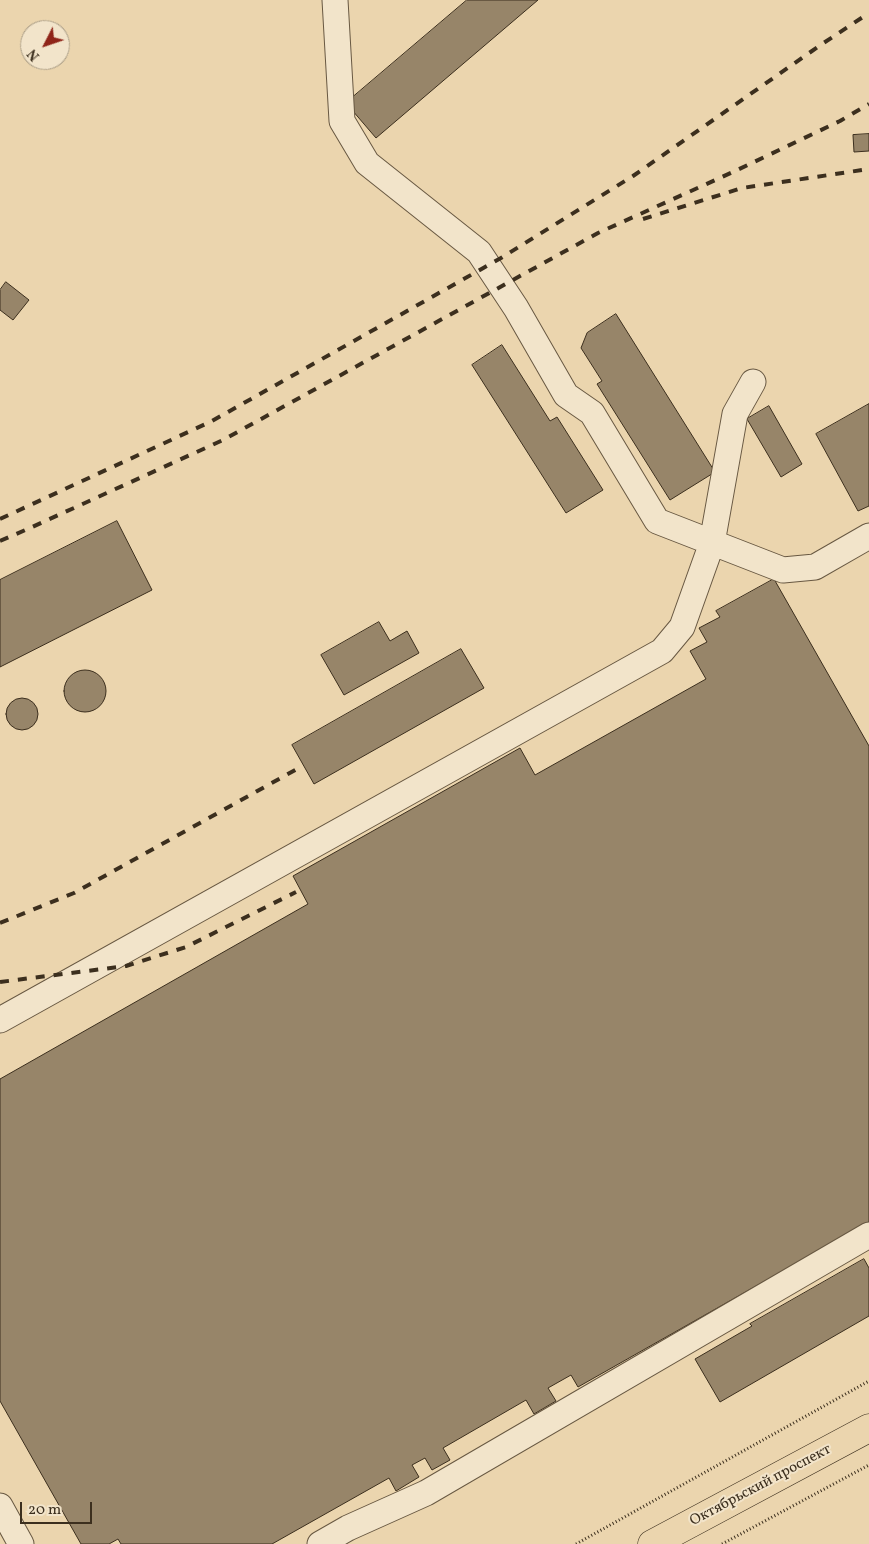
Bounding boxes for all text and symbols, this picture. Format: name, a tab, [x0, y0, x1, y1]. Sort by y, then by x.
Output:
north arrow	[20, 20, 70, 70]
text: N	[24, 44, 45, 65]
street label: Октябрьский проспект	[687, 1441, 835, 1531]
scale bar	[22, 1492, 95, 1524]
text: 20 m	[28, 1500, 61, 1521]

